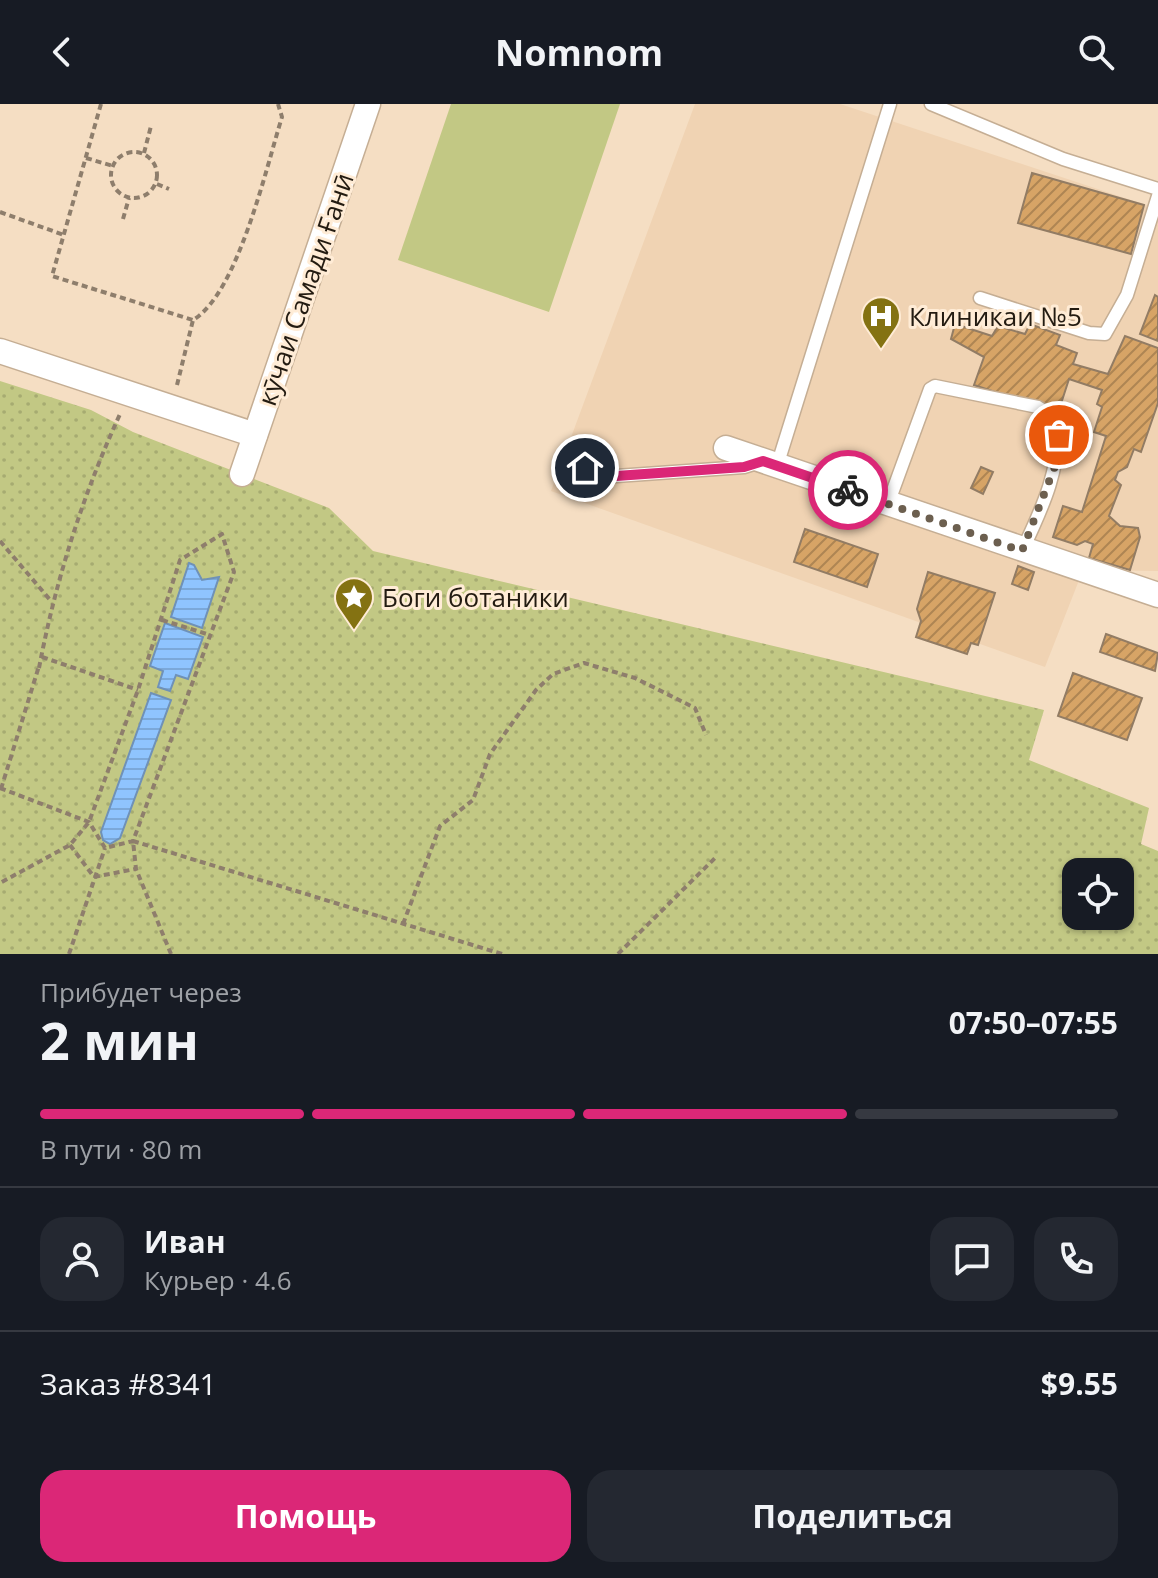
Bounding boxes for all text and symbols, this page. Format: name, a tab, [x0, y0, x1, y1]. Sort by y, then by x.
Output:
text: Nomnom	[495, 28, 663, 77]
icon: back	[40, 30, 84, 74]
icon: search	[1074, 30, 1118, 74]
street label: кӯчаи Самади Ғанӣ	[248, 168, 362, 410]
hospital icon: Клиникаи №5	[860, 295, 902, 350]
place label: Клиникаи №5	[909, 298, 1082, 334]
pin	[1025, 401, 1093, 469]
icon: bag	[1037, 413, 1081, 457]
pin	[551, 434, 619, 502]
icon: home	[563, 446, 607, 490]
courier	[808, 450, 888, 530]
icon: bike	[826, 468, 870, 512]
place icon: Боги ботаники	[333, 576, 375, 631]
place label: Боги ботаники	[382, 579, 569, 615]
map controls	[1062, 858, 1134, 930]
button: locate	[1062, 858, 1134, 930]
text: Прибудет через	[40, 974, 242, 1010]
text: 07:50–07:55	[949, 1002, 1118, 1043]
text: 2 мин	[40, 1004, 199, 1075]
text: В пути · 80 m	[40, 1131, 202, 1167]
button: person	[40, 1217, 124, 1301]
button: chat	[930, 1217, 1014, 1301]
button: phone	[1034, 1217, 1118, 1301]
text: Иван	[144, 1221, 226, 1262]
text: Курьер · 4.6	[144, 1262, 292, 1298]
text: Заказ #8341	[40, 1363, 217, 1404]
text: $9.55	[1041, 1363, 1118, 1404]
button: Помощь	[40, 1470, 571, 1562]
button: Поделиться	[587, 1470, 1118, 1562]

